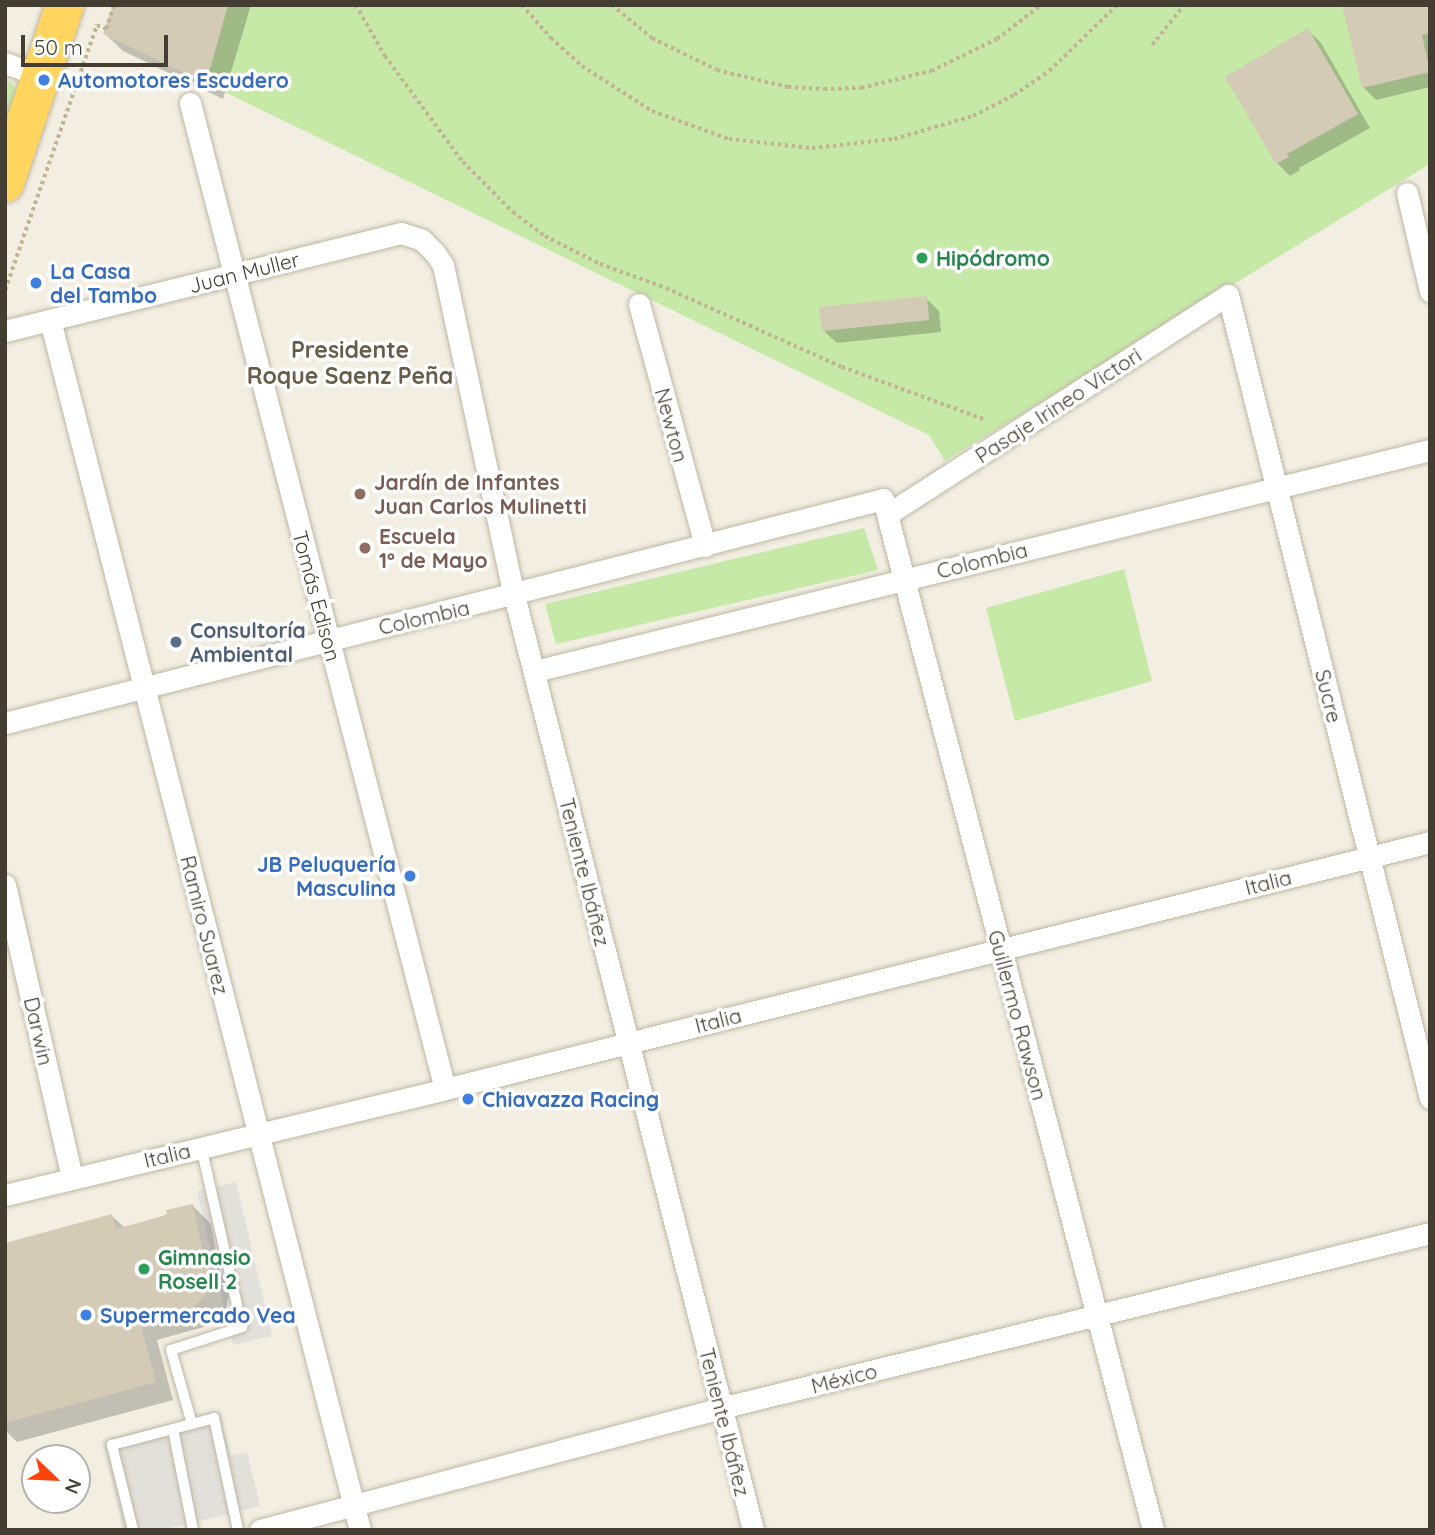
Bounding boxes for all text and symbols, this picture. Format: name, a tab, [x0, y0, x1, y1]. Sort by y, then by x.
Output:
scale bar	[24, 21, 172, 65]
text: 50 m	[34, 34, 83, 60]
place label: Automotores Escudero	[58, 67, 289, 93]
marker: Automotores Escudero	[36, 72, 52, 88]
place label: Hipódromo	[936, 245, 1050, 271]
street label: Juan Muller	[186, 246, 302, 298]
marker: Hipódromo	[914, 250, 930, 266]
place label: La Casa del Tambo	[50, 258, 157, 308]
marker: La Casa del Tambo	[28, 275, 44, 291]
district label: Presidente Roque Saenz Peña	[247, 336, 453, 390]
street label: Pasaje Irineo Victori	[970, 342, 1146, 468]
street label: Newton	[650, 385, 694, 465]
place label: Jardín de Infantes Juan Carlos Mulinetti	[374, 469, 587, 519]
marker: Jardín de Infantes Juan Carlos Mulinetti	[352, 486, 368, 502]
place label: Escuela 1º de Mayo	[379, 523, 488, 573]
street label: Tomás Edison	[287, 528, 347, 664]
street label: Colombia	[934, 537, 1030, 583]
marker: Escuela 1º de Mayo	[357, 540, 373, 556]
street label: Colombia	[376, 594, 472, 640]
place label: Consultoría Ambiental	[190, 617, 306, 667]
marker: Consultoría Ambiental	[168, 634, 184, 650]
street label: Sucre	[1310, 667, 1348, 725]
street label: Teniente Ibáñez	[554, 795, 616, 949]
place label: JB Peluquería Masculina	[257, 851, 396, 901]
street label: Ramiro Suarez	[176, 853, 234, 997]
street label: Italia	[1242, 864, 1294, 900]
marker: JB Peluquería Masculina	[402, 868, 418, 884]
street label: Guillermo Rawson	[983, 927, 1053, 1103]
street label: Darwin	[19, 994, 59, 1068]
street label: Italia	[692, 1002, 744, 1038]
place label: Chiavazza Racing	[482, 1086, 659, 1112]
marker: Chiavazza Racing	[460, 1091, 476, 1107]
street label: Italia	[141, 1137, 193, 1173]
place label: Gimnasio Rosell 2	[158, 1244, 251, 1294]
marker: Gimnasio Rosell 2	[136, 1261, 152, 1277]
place label: Supermercado Vea	[100, 1302, 296, 1328]
marker: Supermercado Vea	[78, 1307, 94, 1323]
street label: Teniente Ibáñez	[694, 1345, 756, 1499]
street label: México	[808, 1358, 880, 1398]
north arrow	[21, 1444, 91, 1514]
text: N	[60, 1475, 87, 1498]

